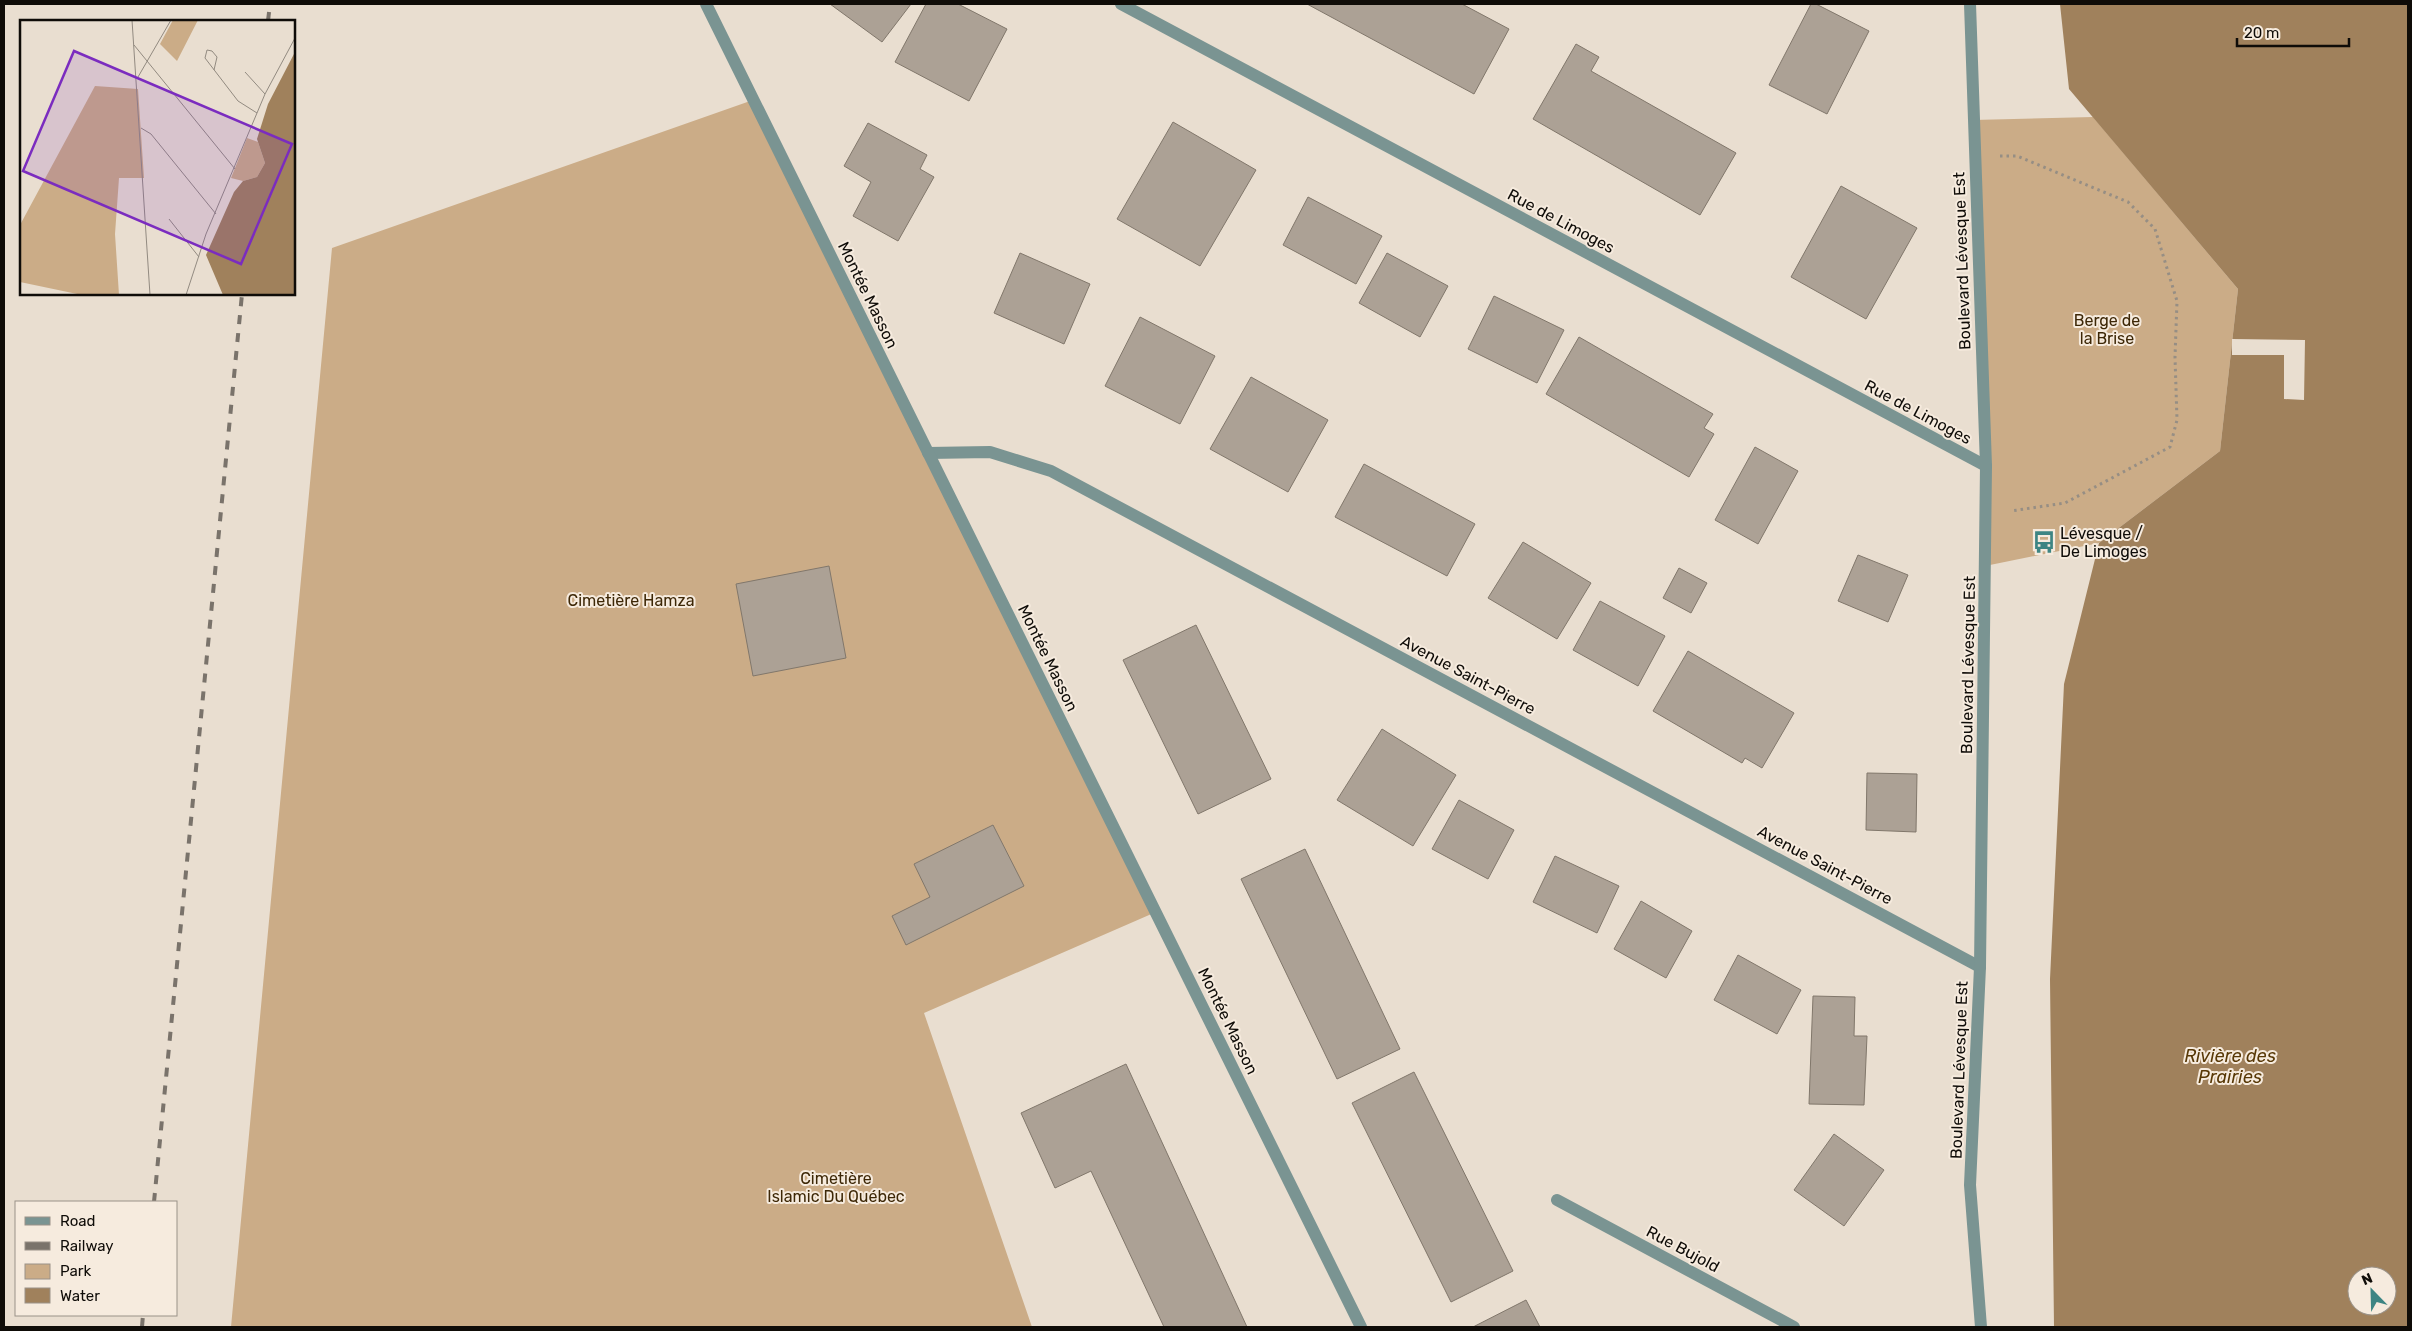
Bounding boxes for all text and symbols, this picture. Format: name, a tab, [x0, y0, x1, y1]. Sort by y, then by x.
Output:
scale bar	[2237, 15, 2350, 47]
inset map	[20, 20, 295, 295]
text: 20 m	[2244, 24, 2279, 42]
street label: Boulevard Lévesque Est	[1949, 172, 1975, 350]
street label: Rue de Limoges	[1504, 185, 1618, 257]
street label: Montée Masson	[834, 239, 902, 351]
park label: Berge de la Brise	[2074, 311, 2140, 348]
street label: Rue de Limoges	[1861, 376, 1975, 448]
place label: Lévesque / De Limoges	[2060, 524, 2147, 561]
bus stop icon: Lévesque / De Limoges	[2031, 529, 2057, 555]
street label: Boulevard Lévesque Est	[1957, 576, 1979, 754]
park label: Cimetière Hamza	[567, 591, 695, 610]
street label: Montée Masson	[1014, 602, 1082, 714]
street label: Avenue Saint-Pierre	[1397, 631, 1539, 719]
street label: Avenue Saint-Pierre	[1754, 821, 1896, 909]
street label: Montée Masson	[1194, 965, 1262, 1077]
street label: Boulevard Lévesque Est	[1946, 981, 1972, 1159]
water label: Rivière des Prairies	[2184, 1045, 2276, 1088]
park label: Cimetière Islamic Du Québec	[767, 1169, 905, 1206]
legend	[15, 1201, 178, 1316]
text: Road	[60, 1212, 96, 1230]
street label: Rue Bujold	[1643, 1222, 1723, 1276]
text: Railway	[60, 1237, 114, 1255]
text: Park	[60, 1262, 91, 1280]
north arrow	[2347, 1266, 2397, 1316]
text: N	[2359, 1270, 2375, 1289]
text: Water	[60, 1287, 100, 1305]

